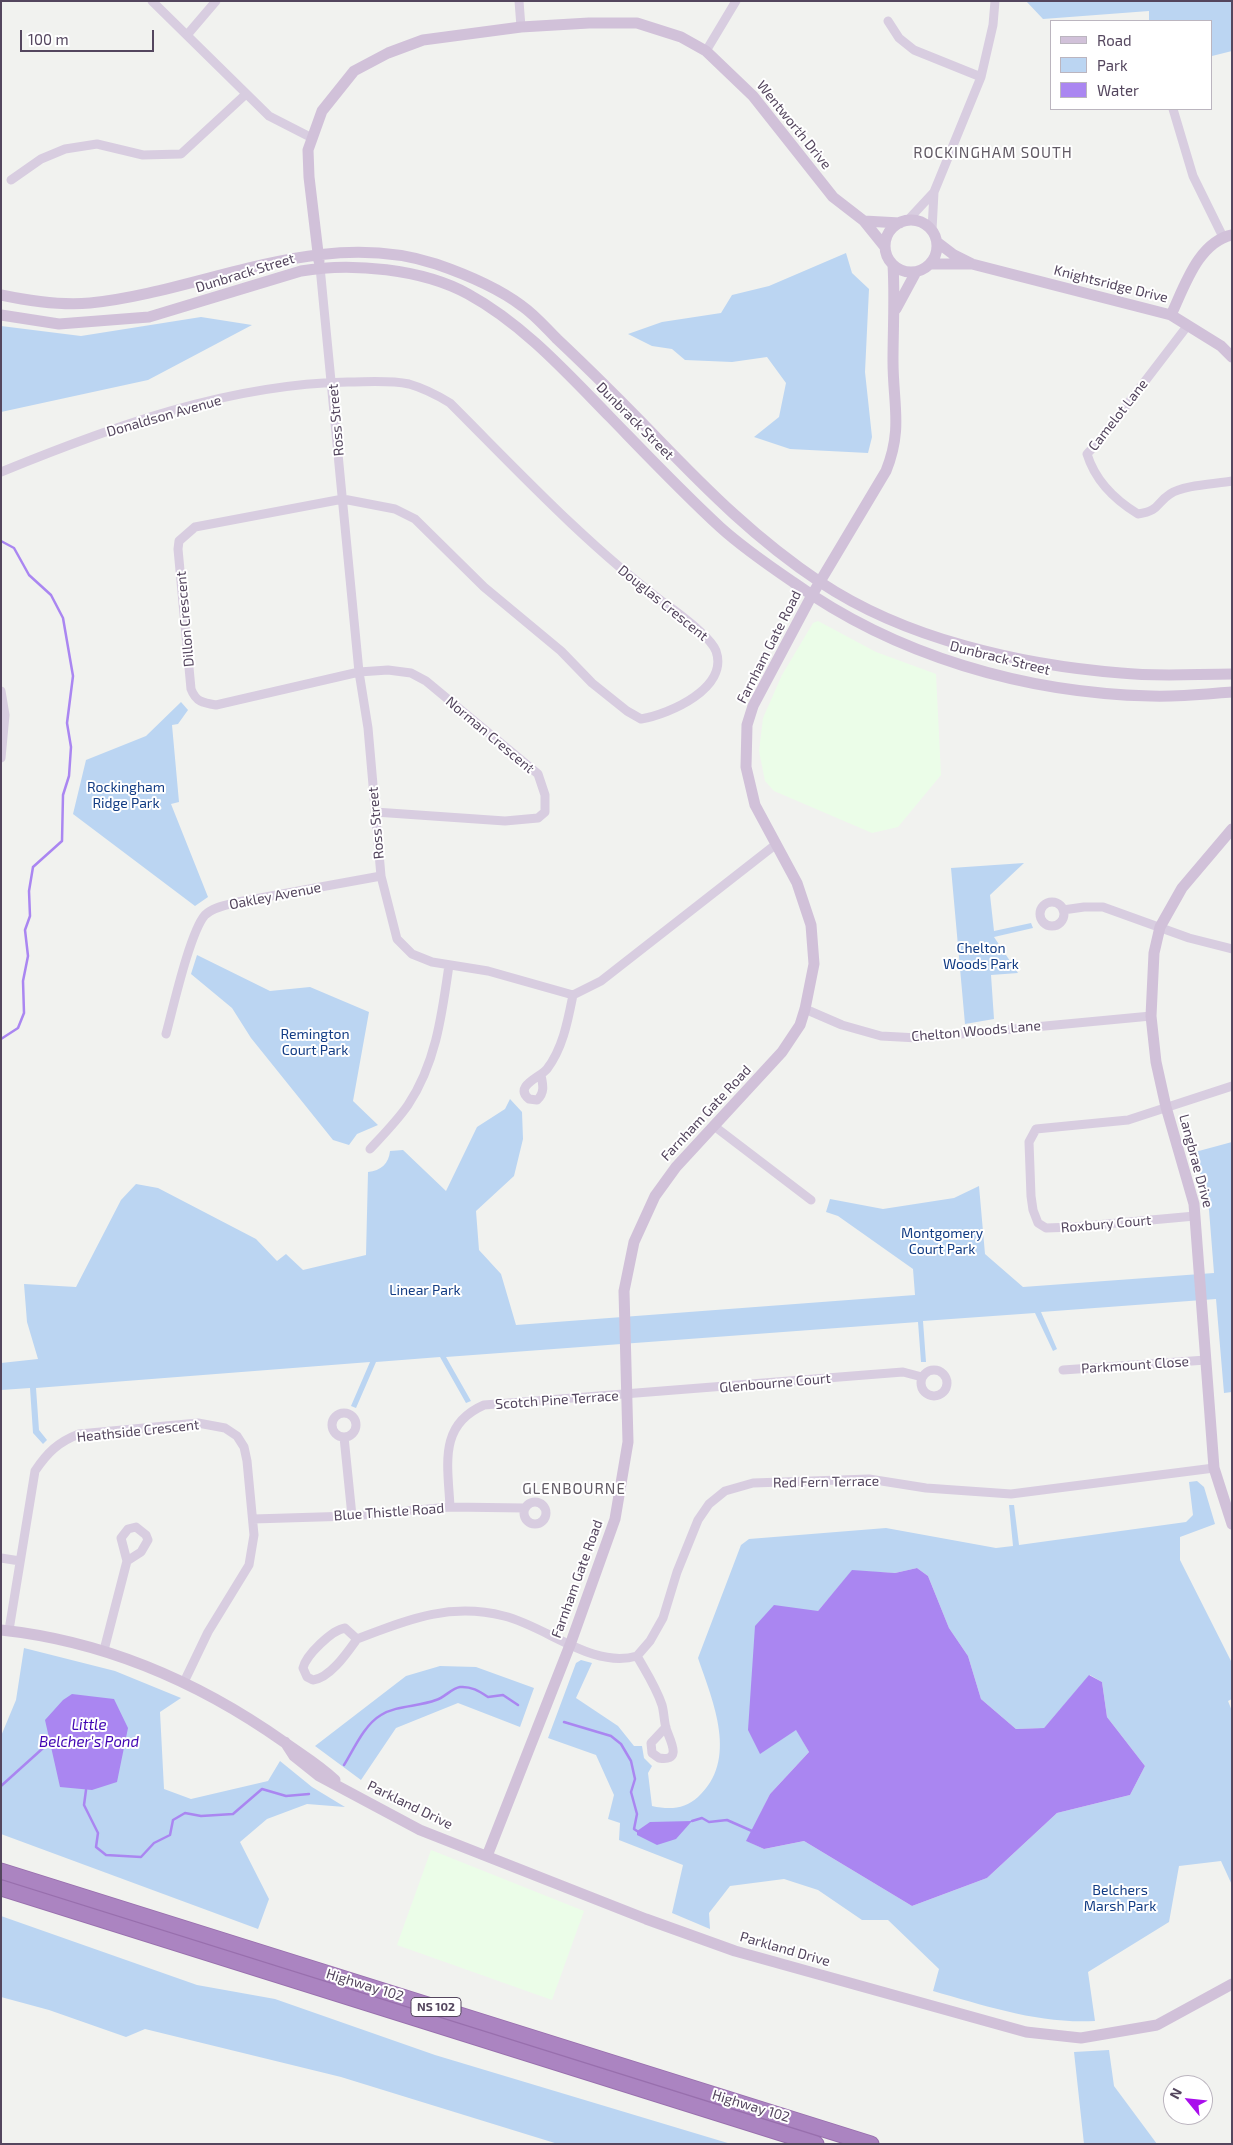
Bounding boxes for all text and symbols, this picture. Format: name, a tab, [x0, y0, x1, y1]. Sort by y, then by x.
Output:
scale bar	[22, 20, 156, 52]
legend	[1050, 20, 1213, 110]
text: 100 m	[28, 30, 69, 48]
text: Road	[1097, 31, 1132, 49]
text: Park	[1097, 56, 1128, 74]
street label: Wentworth Drive	[753, 77, 835, 173]
text: Water	[1097, 81, 1139, 99]
district label: ROCKINGHAM SOUTH	[911, 144, 1075, 162]
street label: Dunbrack Street	[193, 250, 297, 296]
street label: Knightsridge Drive	[1052, 262, 1170, 306]
street label: Camelot Lane	[1085, 376, 1151, 454]
street label: Dunbrack Street	[593, 379, 677, 463]
street label: Ross Street	[324, 383, 348, 457]
street label: Donaldson Avenue	[105, 392, 223, 440]
street label: Douglas Crescent	[615, 562, 711, 644]
street label: Dillon Crescent	[172, 570, 198, 668]
street label: Farnham Gate Road	[733, 588, 805, 706]
street label: Dunbrack Street	[948, 637, 1052, 679]
street label: Norman Crescent	[442, 693, 538, 777]
park label: Rockingham Ridge Park	[87, 779, 165, 812]
street label: Ross Street	[364, 786, 388, 860]
street label: Oakley Avenue	[228, 879, 322, 913]
park label: Chelton Woods Park	[943, 940, 1019, 972]
street label: Chelton Woods Lane	[911, 1017, 1041, 1045]
park label: Remington Court Park	[280, 1026, 350, 1058]
street label: Farnham Gate Road	[657, 1062, 755, 1164]
street label: Langbrae Drive	[1175, 1112, 1217, 1210]
street label: Roxbury Court	[1060, 1212, 1152, 1236]
park label: Montgomery Court Park	[901, 1225, 983, 1258]
park label: Linear Park	[389, 1282, 461, 1298]
street label: Parkmount Close	[1080, 1353, 1190, 1377]
street label: Glenbourne Court	[719, 1370, 831, 1396]
street label: Scotch Pine Terrace	[495, 1387, 619, 1413]
street label: Heathside Crescent	[76, 1416, 200, 1446]
street label: Red Fern Terrace	[773, 1473, 879, 1491]
district label: GLENBOURNE	[521, 1480, 627, 1498]
street label: Blue Thistle Road	[333, 1500, 445, 1524]
street label: Farnham Gate Road	[548, 1518, 606, 1640]
water label: Little Belcher's Pond	[39, 1716, 139, 1751]
street label: Parkland Drive	[365, 1777, 455, 1833]
park label: Belchers Marsh Park	[1084, 1882, 1156, 1914]
street label: Parkland Drive	[738, 1928, 832, 1970]
street label: Highway 102	[324, 1965, 406, 2005]
road number: NS 102	[411, 1998, 461, 2016]
north arrow	[1163, 2075, 1213, 2125]
text: N	[1165, 2085, 1185, 2102]
street label: Highway 102	[710, 2086, 792, 2126]

